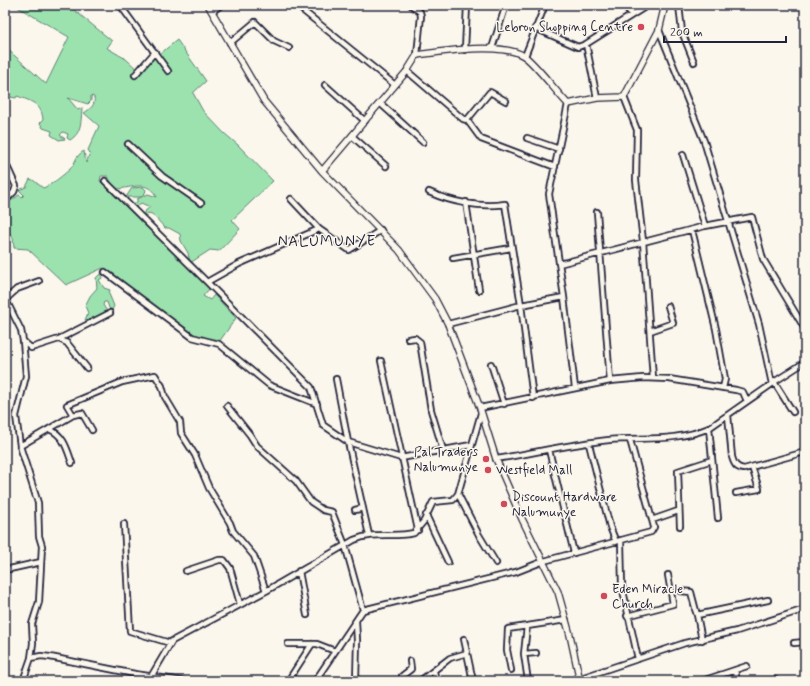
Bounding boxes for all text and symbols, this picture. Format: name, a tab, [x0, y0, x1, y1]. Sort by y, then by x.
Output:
scale bar	[664, 18, 786, 44]
place label: Lebron Shopping Centre	[496, 19, 633, 36]
marker: Lebron Shopping Centre	[636, 22, 646, 32]
text: 200 m	[670, 25, 703, 41]
district label: NALUMUNYE	[278, 232, 376, 252]
place label: Pal Traders Nalumunye	[414, 444, 478, 476]
marker: Pal Traders Nalumunye	[481, 454, 491, 464]
place label: Westfield Mall	[496, 462, 572, 479]
marker: Westfield Mall	[483, 465, 493, 475]
place label: Discount Hardware Nalumunye	[512, 489, 617, 521]
marker: Discount Hardware Nalumunye	[499, 499, 509, 509]
place label: Eden Miracle Church	[612, 581, 683, 613]
marker: Eden Miracle Church	[599, 591, 609, 601]

